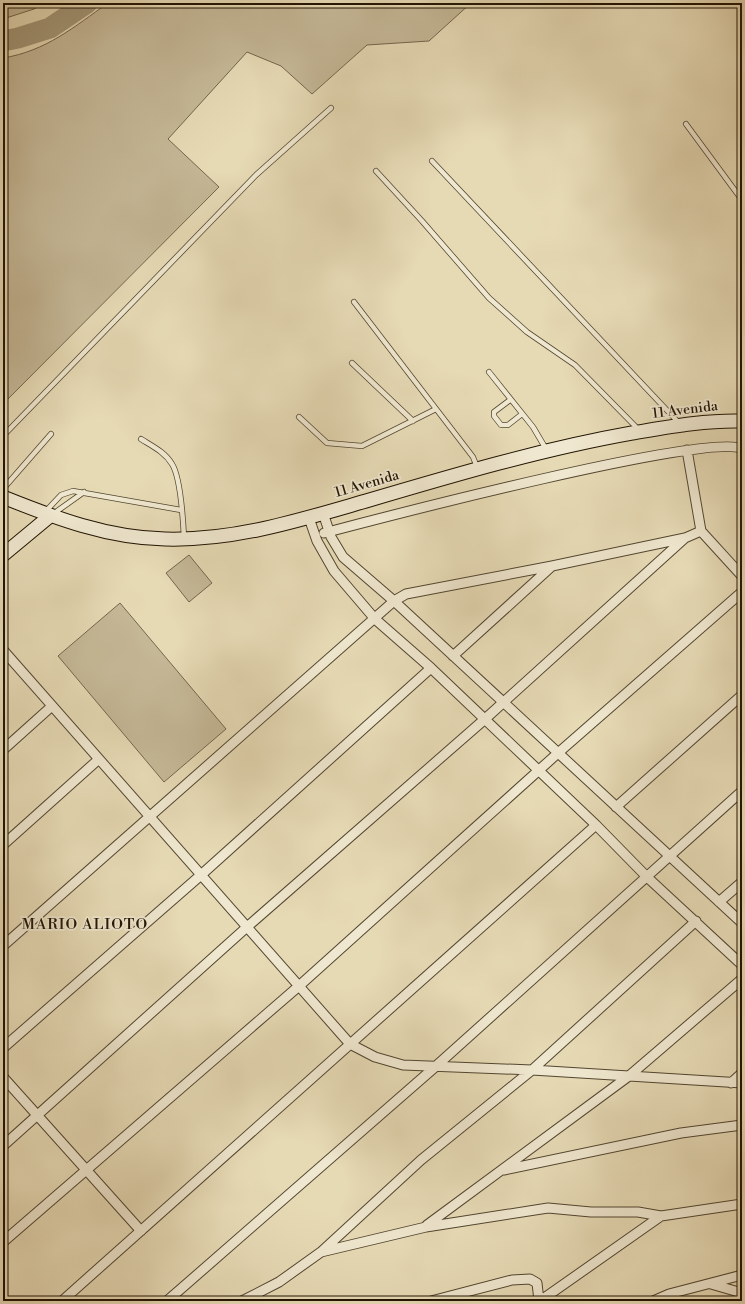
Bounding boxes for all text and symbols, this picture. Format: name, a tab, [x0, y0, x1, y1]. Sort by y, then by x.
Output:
street label: 11 Avenida	[651, 397, 720, 423]
street label: 11 Avenida	[333, 466, 402, 502]
district label: MARIO ALIOTO	[22, 915, 148, 934]

